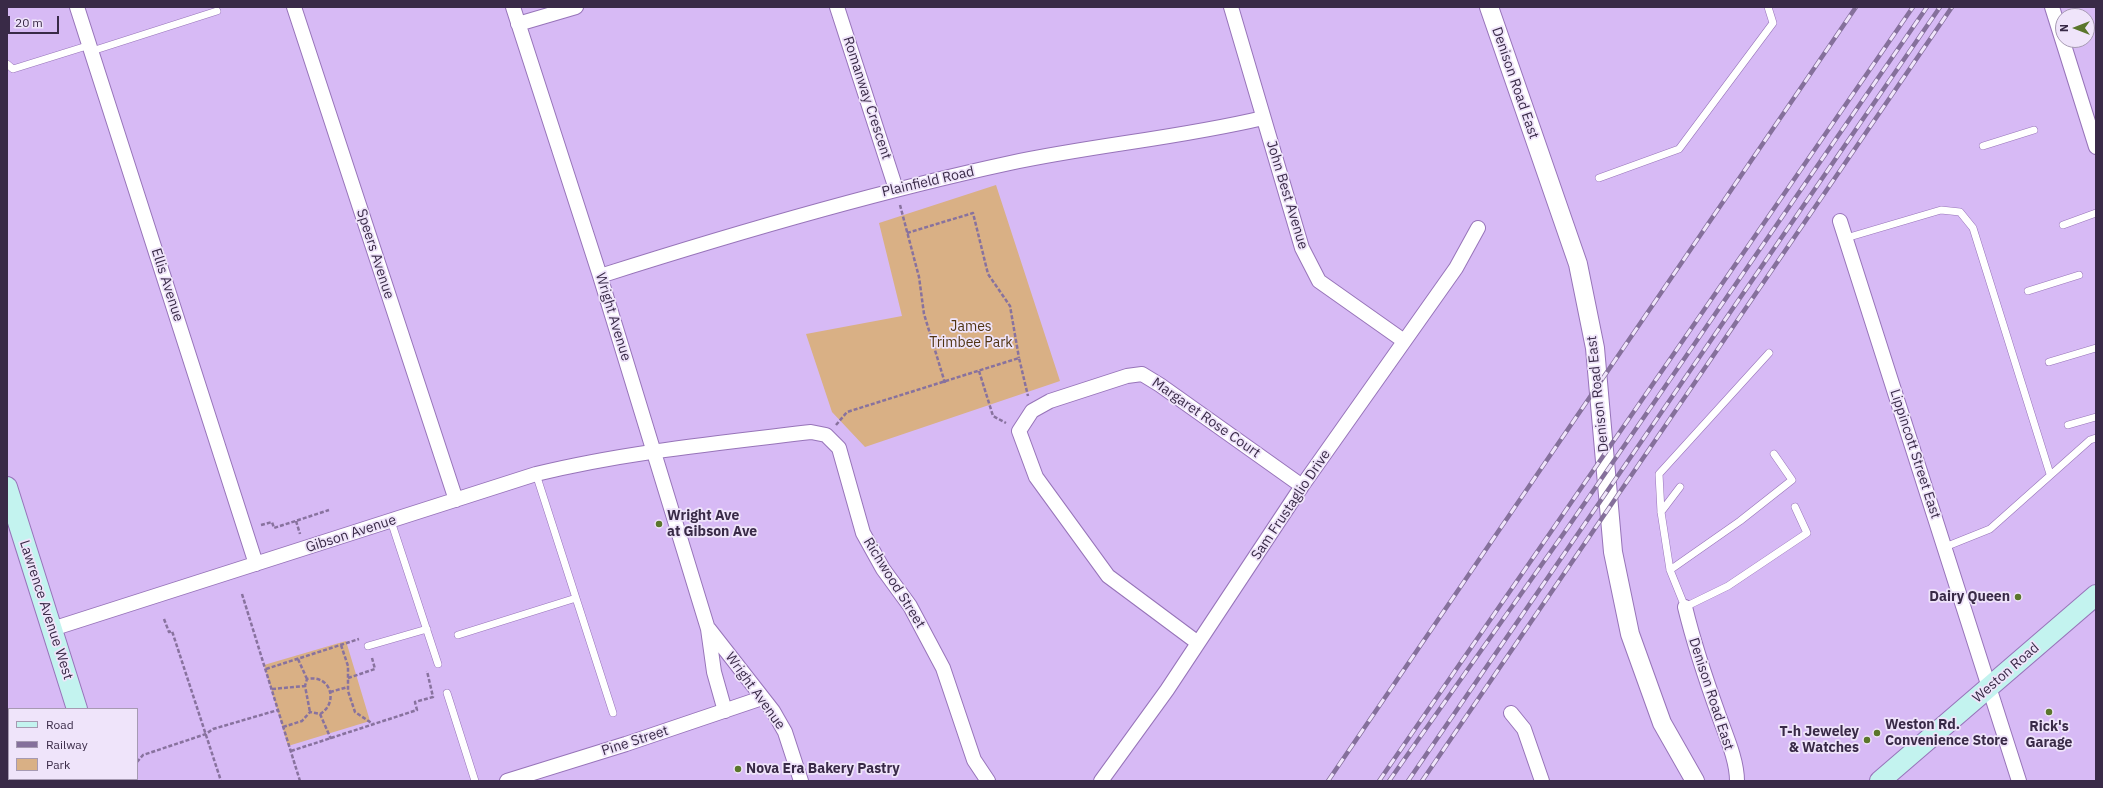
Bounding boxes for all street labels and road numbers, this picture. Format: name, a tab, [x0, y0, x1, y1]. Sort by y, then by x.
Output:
street label: Denison Road East	[1488, 25, 1542, 141]
street label: Romanway Crescent	[839, 34, 895, 162]
street label: John Best Avenue	[1262, 139, 1312, 251]
street label: Plainfield Road	[880, 163, 976, 201]
street label: Speers Avenue	[353, 207, 397, 301]
street label: Ellis Avenue	[147, 246, 187, 324]
street label: Wright Avenue	[592, 271, 634, 363]
street label: Denison Road East	[1584, 335, 1612, 453]
street label: Margaret Rose Court	[1149, 374, 1263, 462]
street label: Lippincott Street East	[1886, 387, 1944, 521]
street label: Sam Frustaglio Drive	[1248, 447, 1334, 563]
street label: Gibson Avenue	[304, 511, 398, 557]
street label: Richwood Street	[859, 535, 929, 631]
street label: Lawrence Avenue West	[16, 538, 76, 682]
street label: Denison Road East	[1685, 636, 1737, 752]
street label: Weston Road	[1969, 639, 2043, 707]
street label: Wright Avenue	[721, 649, 789, 733]
street label: Pine Street	[599, 722, 671, 760]

